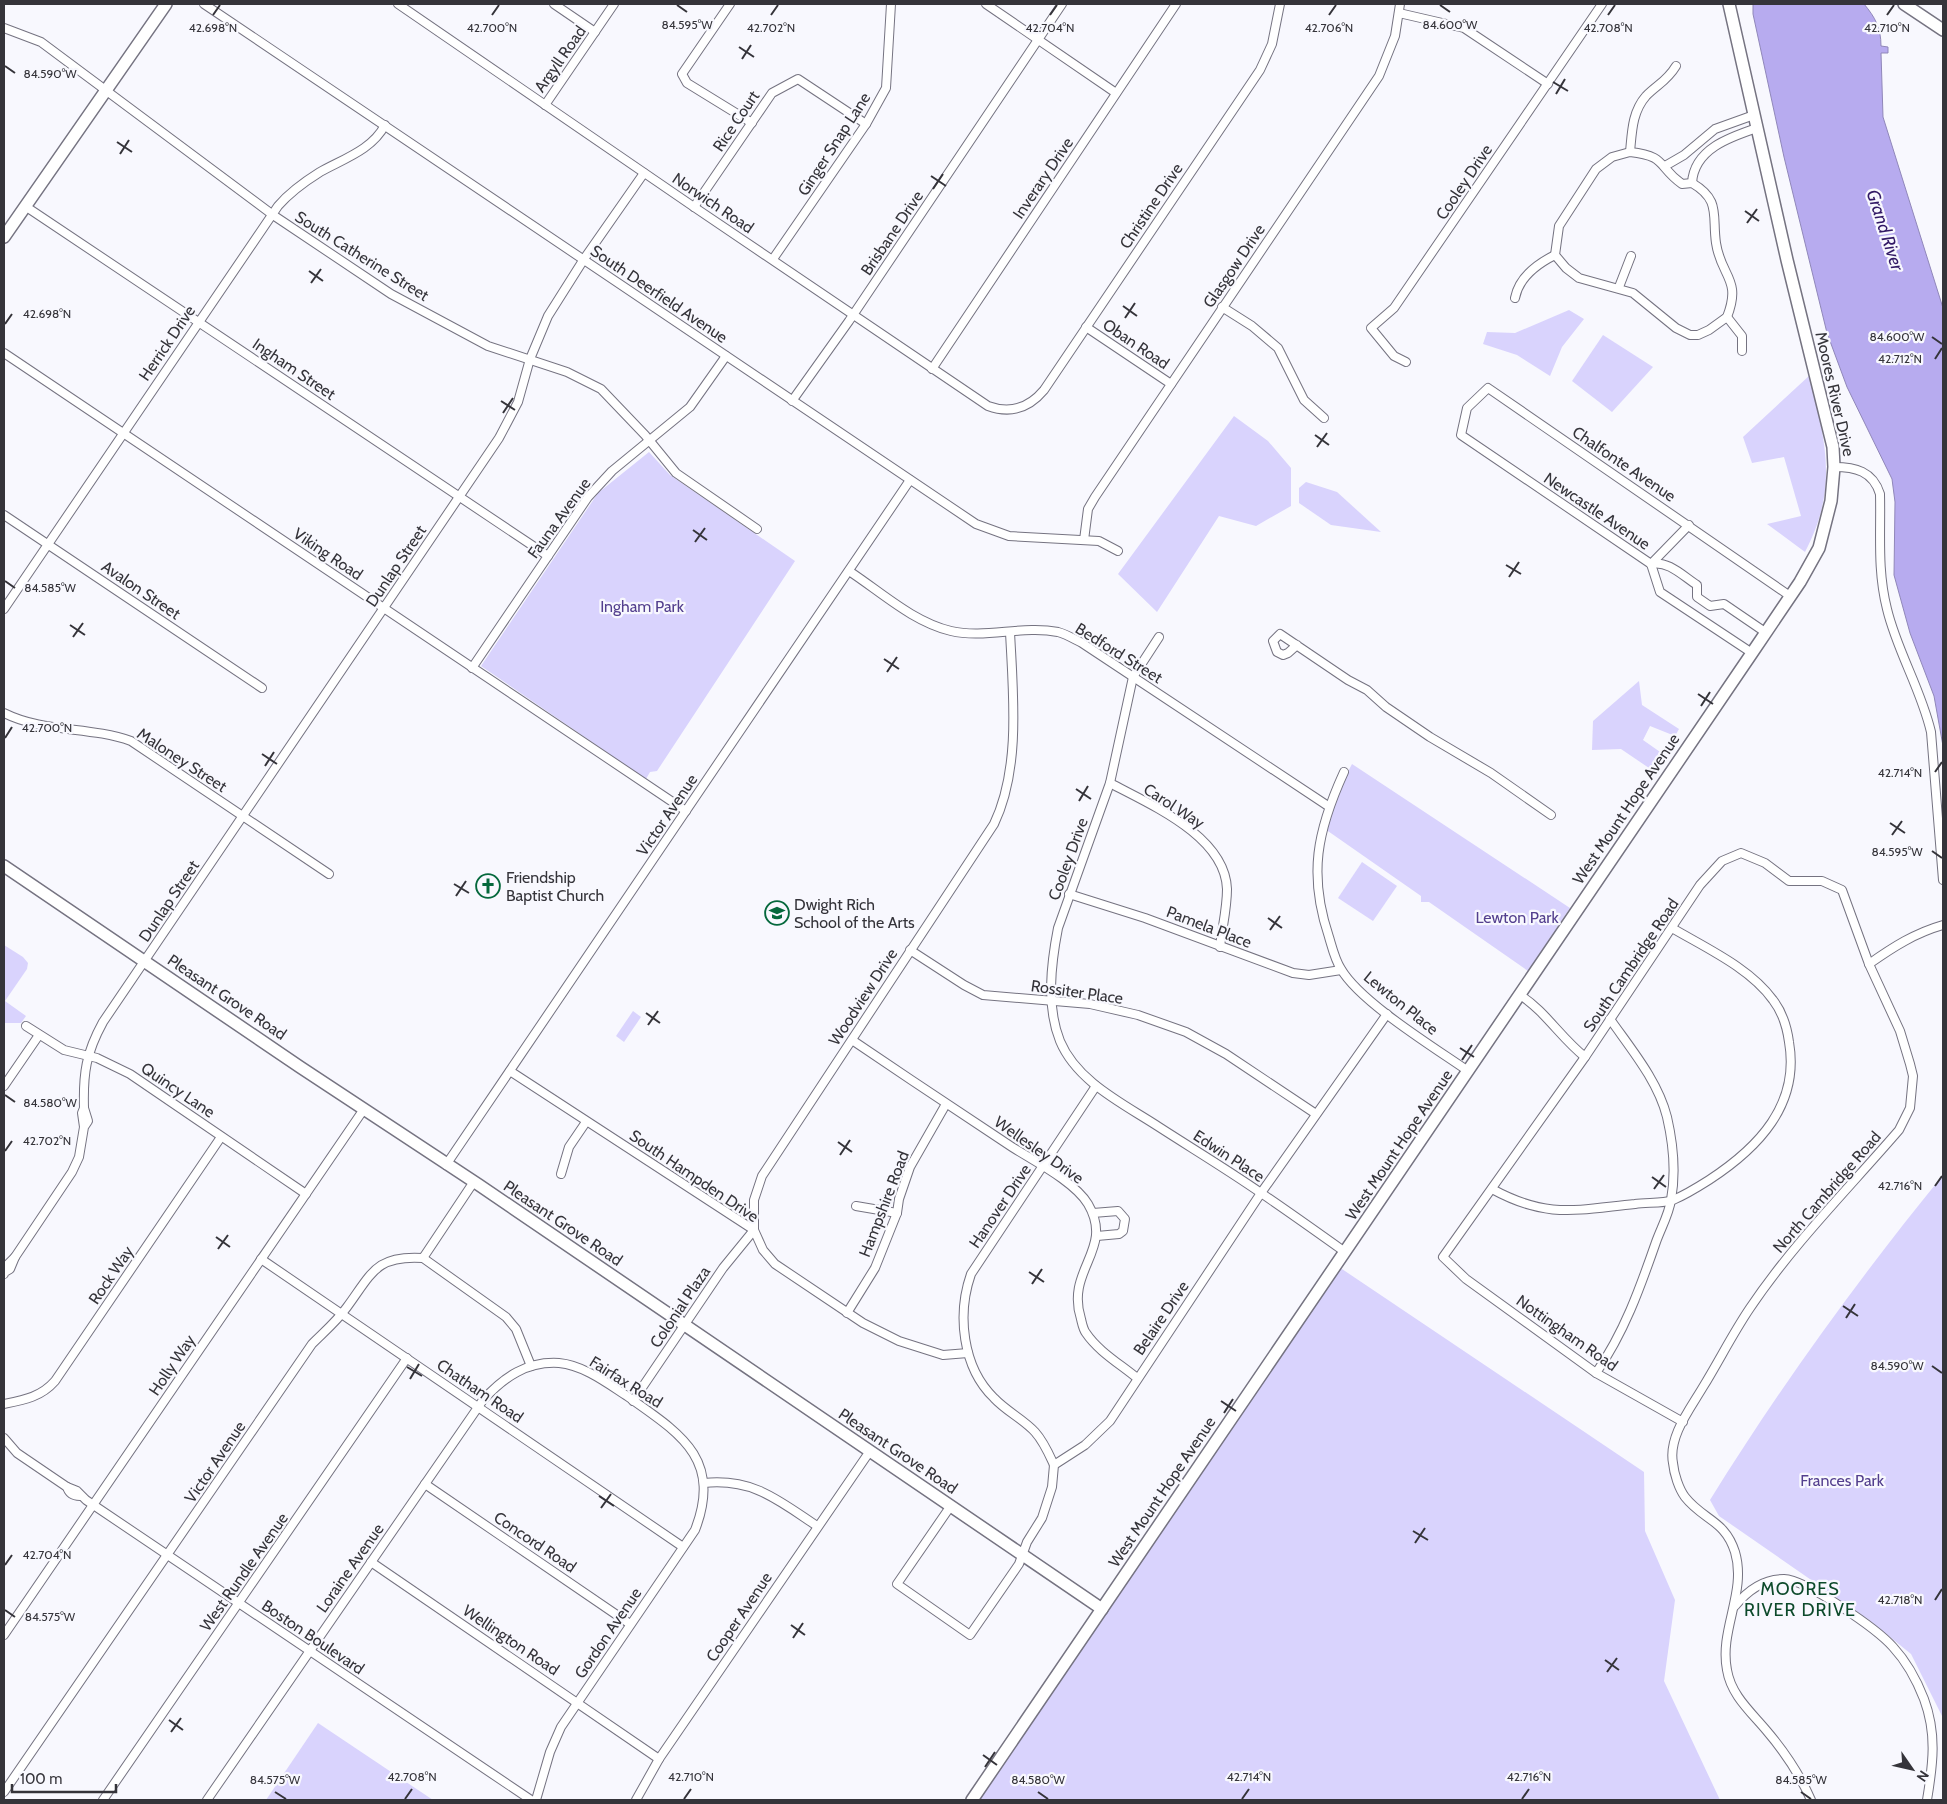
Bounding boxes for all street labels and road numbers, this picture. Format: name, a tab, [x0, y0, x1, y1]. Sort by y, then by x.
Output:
street label: Argyll Road	[530, 22, 590, 96]
street label: Rice Court	[709, 87, 764, 155]
street label: Ginger Snap Lane	[794, 89, 874, 199]
street label: Inverary Drive	[1009, 134, 1077, 222]
street label: Cooley Drive	[1432, 141, 1496, 223]
street label: Christine Drive	[1115, 160, 1187, 252]
street label: Norwich Road	[669, 169, 757, 237]
street label: Brisbane Drive	[857, 187, 927, 279]
street label: South Catherine Street	[292, 207, 433, 305]
street label: Glasgow Drive	[1199, 221, 1269, 311]
street label: South Deerfield Avenue	[587, 241, 731, 347]
street label: Herrick Drive	[135, 302, 199, 384]
street label: Oban Road	[1099, 315, 1173, 373]
street label: Moores River Drive	[1811, 330, 1859, 458]
street label: Ingham Street	[249, 334, 340, 404]
street label: Chalfonte Avenue	[1569, 422, 1679, 506]
street label: Newcastle Avenue	[1540, 468, 1654, 554]
street label: Fauna Avenue	[524, 474, 594, 562]
street label: Dunlap Street	[362, 521, 430, 610]
street label: Viking Road	[290, 524, 366, 584]
street label: Avalon Street	[98, 557, 184, 624]
street label: Bedford Street	[1072, 619, 1167, 688]
street label: Maloney Street	[134, 724, 231, 796]
street label: West Mount Hope Avenue	[1569, 730, 1683, 888]
street label: Victor Avenue	[633, 770, 701, 860]
street label: Carol Way	[1140, 779, 1208, 833]
street label: Cooley Drive	[1044, 815, 1092, 903]
street label: Dunlap Street	[135, 856, 203, 945]
street label: South Cambridge Road	[1579, 895, 1683, 1035]
street label: Pamela Place	[1164, 902, 1254, 952]
street label: Woodview Drive	[825, 945, 901, 1049]
street label: Pleasant Grove Road	[164, 950, 290, 1044]
street label: Lewton Place	[1360, 967, 1442, 1039]
street label: Rossiter Place	[1030, 976, 1124, 1008]
street label: Quincy Lane	[138, 1058, 218, 1122]
street label: West Mount Hope Avenue	[1342, 1066, 1456, 1224]
street label: Wellesley Drive	[991, 1112, 1087, 1188]
street label: South Hampden Drive	[626, 1126, 762, 1226]
street label: Edwin Place	[1190, 1126, 1268, 1186]
street label: North Cambridge Road	[1769, 1127, 1885, 1257]
street label: Hampshire Road	[855, 1148, 913, 1260]
street label: Hanover Drive	[965, 1161, 1035, 1251]
street label: Pleasant Grove Road	[500, 1176, 626, 1270]
street label: Rock Way	[85, 1242, 137, 1308]
street label: Colonial Plaza	[646, 1262, 714, 1351]
street label: Belaire Drive	[1129, 1277, 1193, 1359]
street label: Nottingham Road	[1513, 1291, 1621, 1375]
street label: Holly Way	[145, 1331, 199, 1399]
street label: Fairfax Road	[586, 1352, 666, 1412]
street label: Chatham Road	[433, 1355, 527, 1427]
street label: Pleasant Grove Road	[835, 1404, 961, 1498]
street label: West Mount Hope Avenue	[1105, 1413, 1219, 1571]
street label: Victor Avenue	[181, 1417, 249, 1507]
street label: Concord Road	[490, 1507, 580, 1577]
street label: West Rundle Avenue	[196, 1509, 292, 1635]
street label: Loraine Avenue	[312, 1520, 388, 1616]
street label: Cooper Avenue	[702, 1569, 776, 1665]
street label: Gordon Avenue	[571, 1584, 645, 1682]
street label: Boston Boulevard	[258, 1596, 368, 1678]
street label: Wellington Road	[459, 1601, 563, 1679]

